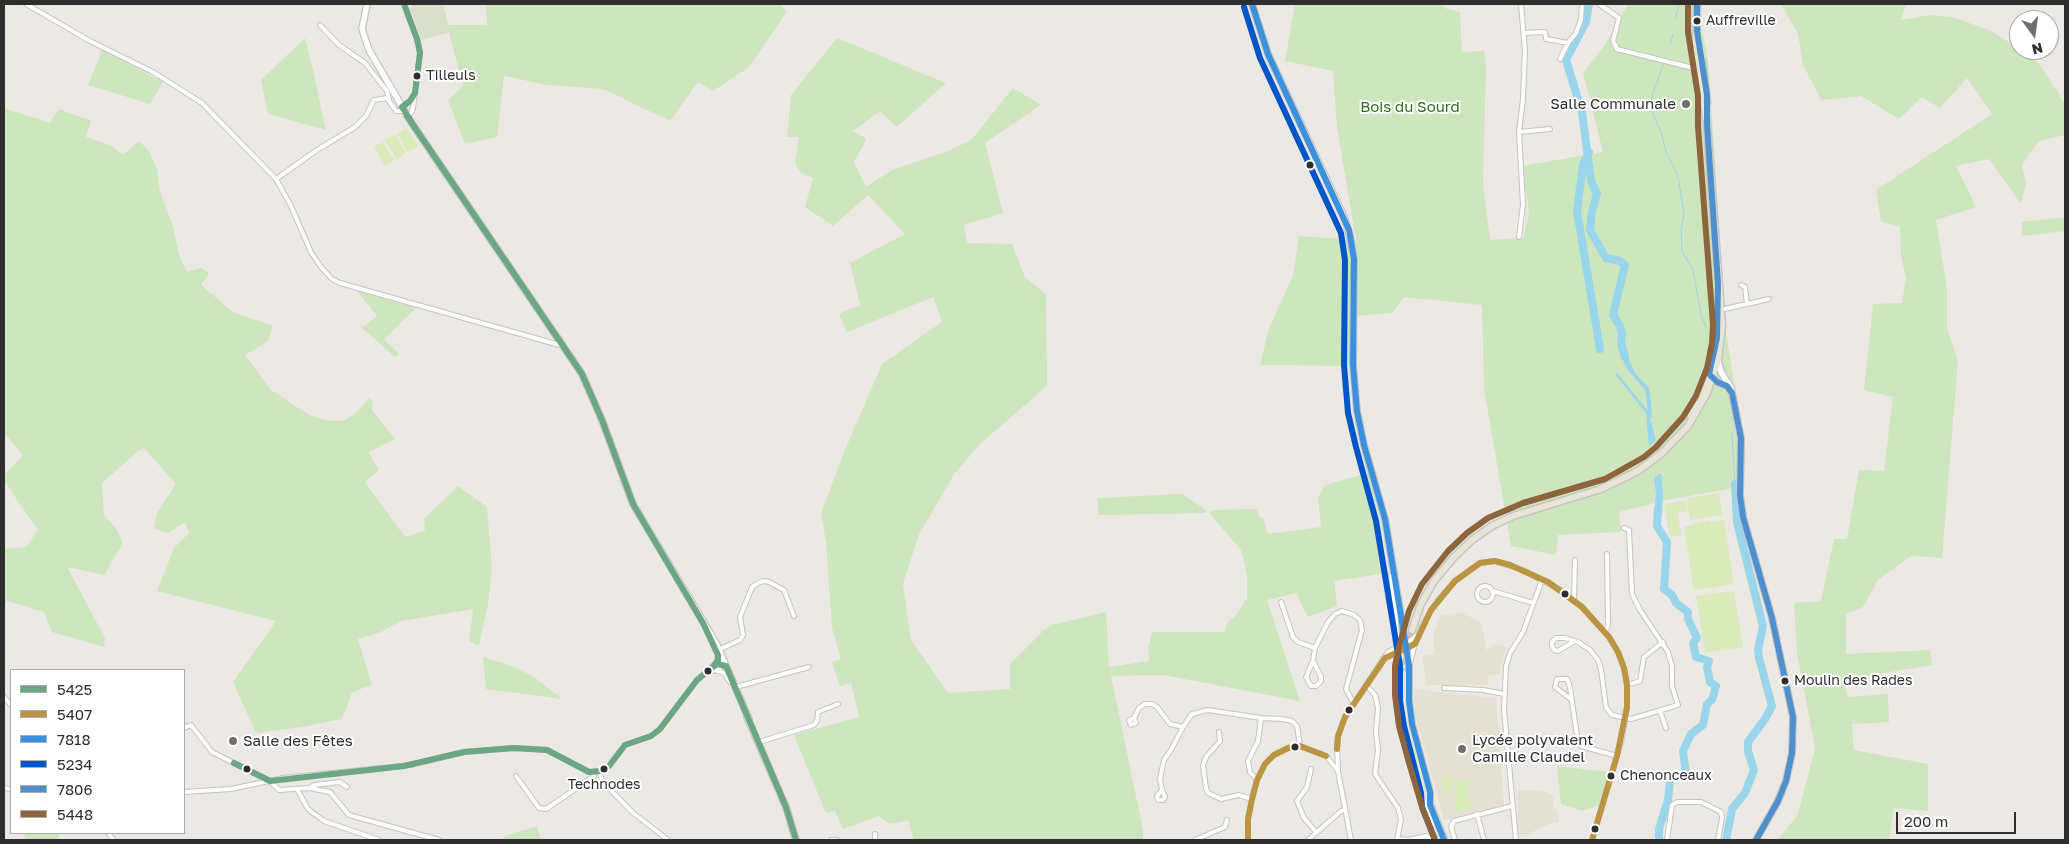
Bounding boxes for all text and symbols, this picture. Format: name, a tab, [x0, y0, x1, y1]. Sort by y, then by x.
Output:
north arrow	[2009, 10, 2059, 60]
place label: Auffreville	[1706, 13, 1776, 29]
marker: Auffreville	[1692, 16, 1702, 26]
text: N	[2030, 40, 2045, 59]
place label: Tilleuls	[426, 68, 476, 84]
marker: Tilleuls	[412, 71, 422, 81]
place label: Salle Communale	[1550, 95, 1676, 113]
park label: Bois du Sourd	[1360, 98, 1460, 116]
marker: Salle Communale	[1680, 98, 1692, 110]
unlabelled marker	[1305, 160, 1315, 170]
unlabelled marker	[1560, 589, 1570, 599]
unlabelled marker	[703, 666, 713, 676]
legend	[10, 669, 185, 834]
place label: Moulin des Rades	[1794, 673, 1912, 689]
marker: Moulin des Rades	[1780, 676, 1790, 686]
text: 5425	[57, 680, 92, 698]
text: 5407	[57, 705, 92, 723]
unlabelled marker	[1344, 705, 1354, 715]
text: 7818	[57, 730, 91, 748]
place label: Lycée polyvalent Camille Claudel	[1472, 731, 1593, 766]
place label: Salle des Fêtes	[243, 732, 353, 750]
marker: Salle des Fêtes	[227, 735, 239, 747]
unlabelled marker	[1290, 742, 1300, 752]
marker: Lycée polyvalent Camille Claudel	[1456, 743, 1468, 755]
text: 5234	[57, 755, 92, 773]
unlabelled marker	[242, 764, 252, 774]
marker: Technodes	[599, 764, 609, 774]
place label: Chenonceaux	[1620, 768, 1712, 784]
marker: Chenonceaux	[1606, 771, 1616, 781]
place label: Technodes	[568, 777, 640, 793]
text: 7806	[57, 780, 92, 798]
scale bar	[1899, 802, 2019, 834]
text: 5448	[57, 805, 93, 823]
text: 200 m	[1904, 812, 1948, 830]
unlabelled marker	[1590, 824, 1600, 834]

